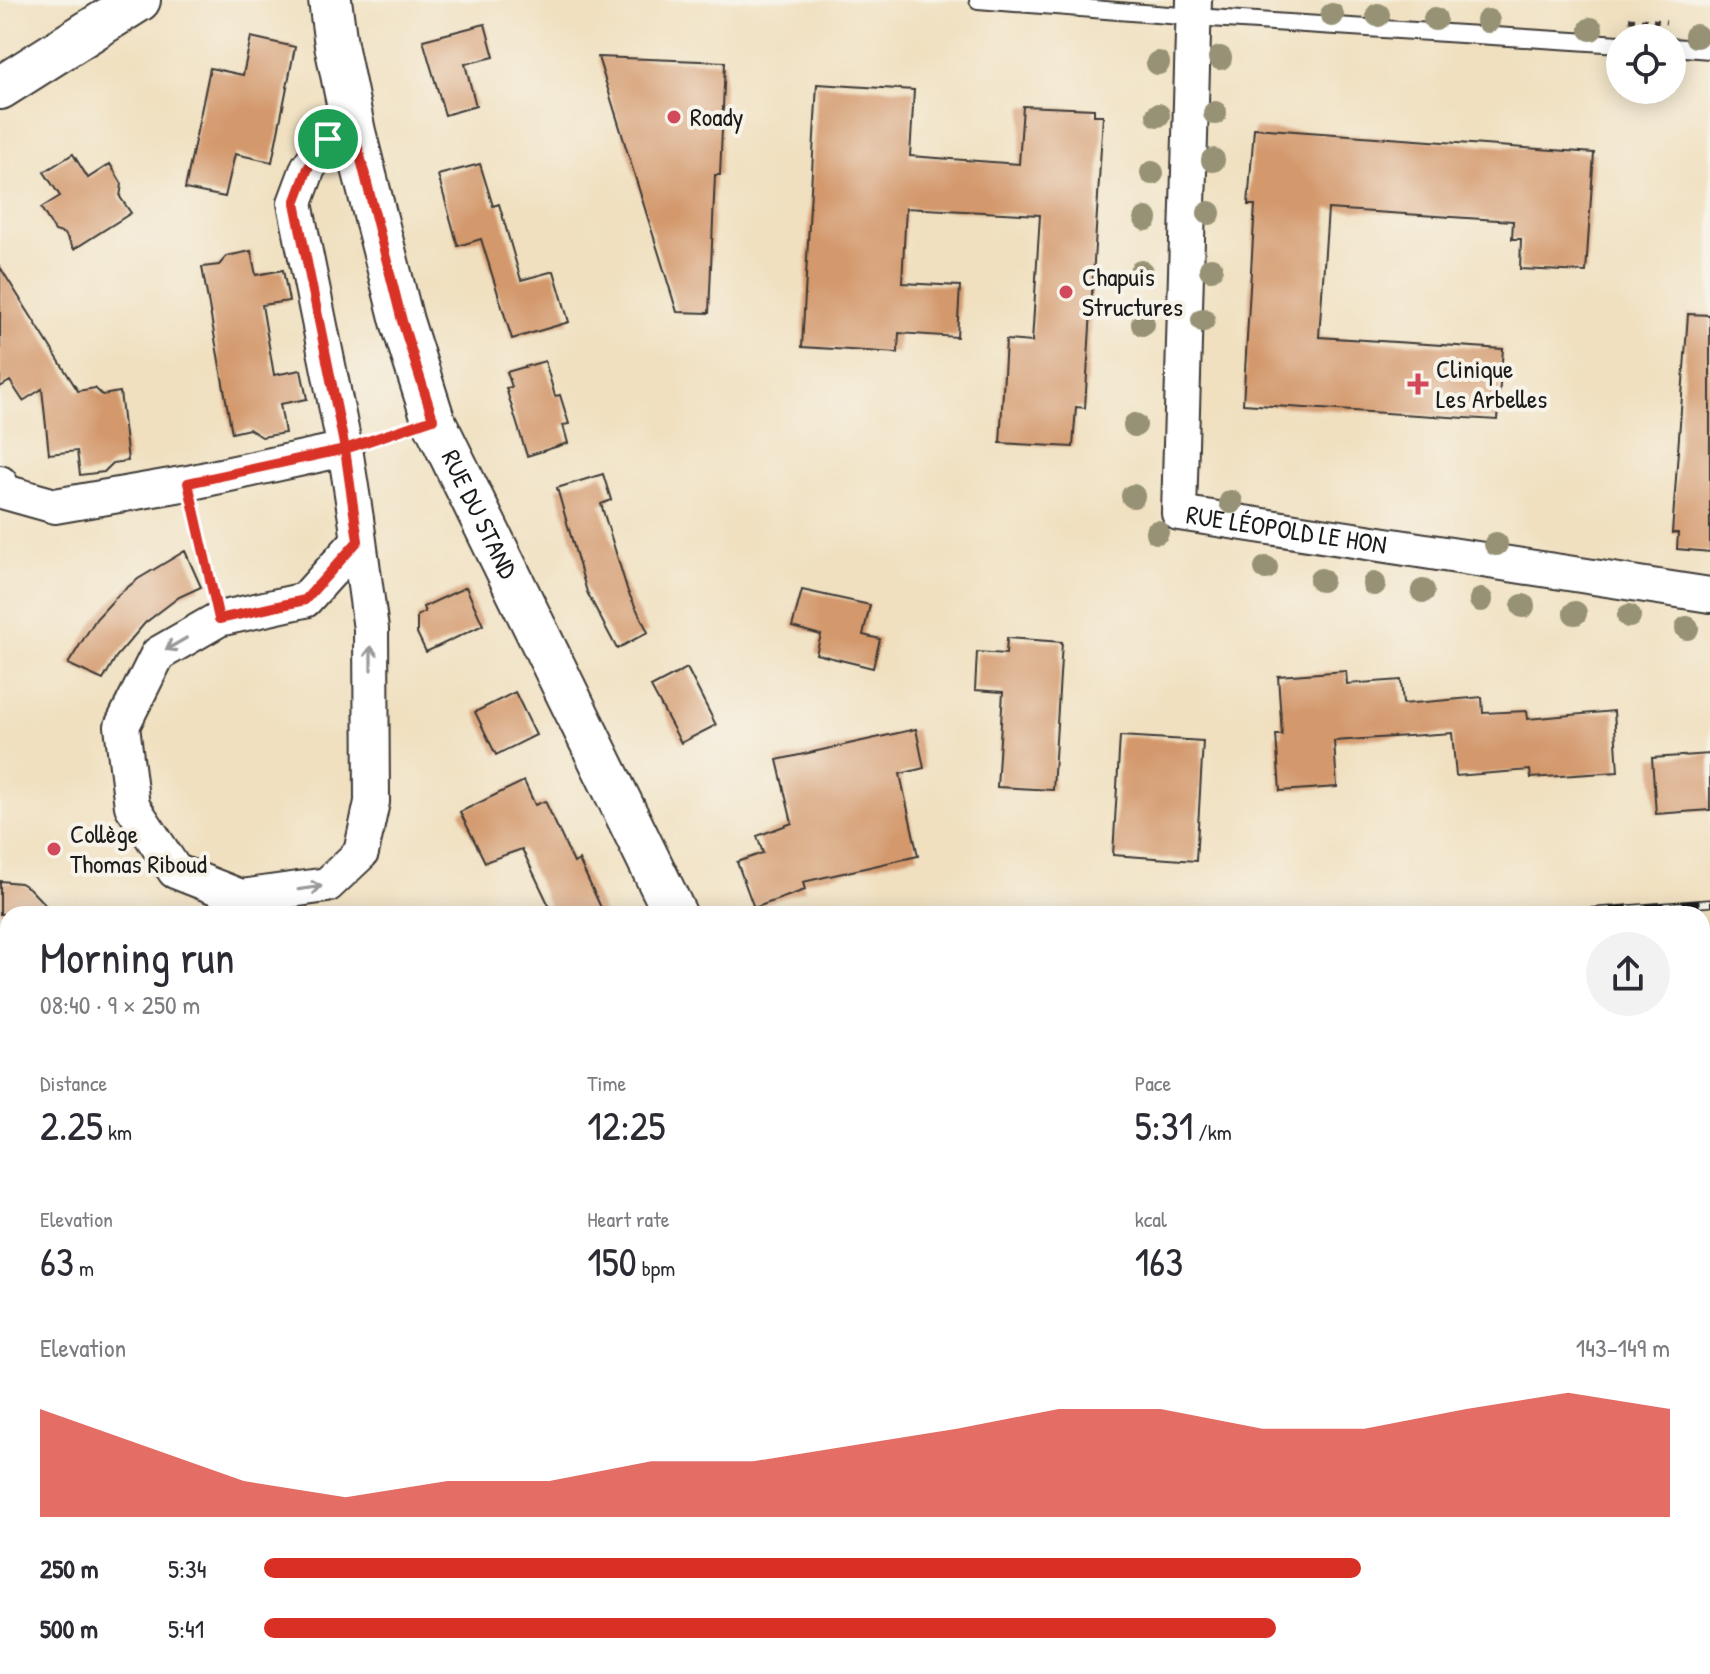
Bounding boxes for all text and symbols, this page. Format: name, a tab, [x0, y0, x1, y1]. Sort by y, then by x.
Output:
map controls	[1606, 24, 1686, 104]
button: locate	[1606, 24, 1686, 104]
place label: Roady	[690, 99, 744, 134]
pin	[294, 105, 362, 173]
marker: Roady	[665, 108, 683, 126]
icon: arrive	[306, 117, 350, 161]
place label: Chapuis Structures	[1082, 259, 1183, 324]
marker: Chapuis Structures	[1057, 283, 1075, 301]
place label: Clinique Les Arbelles	[1436, 351, 1547, 416]
marker: Clinique Les Arbelles	[1407, 373, 1429, 395]
street label: RUE DU STAND	[434, 444, 527, 585]
street label: RUE LÉOPOLD LE HON	[1184, 496, 1389, 562]
one-way arrow	[164, 637, 188, 652]
one-way arrow	[363, 645, 379, 672]
place label: Collège Thomas Riboud	[70, 816, 207, 881]
marker: Collège Thomas Riboud	[45, 840, 63, 858]
one-way arrow	[297, 880, 323, 895]
text: Morning run	[40, 927, 235, 987]
button: share	[1586, 932, 1670, 1016]
text: 08:40 · 9 × 250 m	[40, 987, 200, 1022]
text: Distance	[40, 1068, 107, 1098]
text: Time	[587, 1068, 626, 1098]
text: Pace	[1135, 1068, 1171, 1098]
text: 2.25	[40, 1098, 103, 1152]
text: 12:25	[587, 1098, 666, 1152]
text: 5:31	[1135, 1098, 1193, 1152]
text: km	[103, 1117, 132, 1147]
text: /km	[1193, 1117, 1232, 1147]
text: Elevation	[40, 1204, 113, 1234]
text: Heart rate	[587, 1204, 670, 1234]
text: kcal	[1135, 1204, 1167, 1234]
text: 63	[40, 1234, 74, 1288]
text: 150	[587, 1234, 637, 1288]
text: 163	[1135, 1234, 1183, 1288]
text: m	[74, 1253, 94, 1283]
text: bpm	[637, 1253, 675, 1283]
text: Elevation	[40, 1330, 126, 1365]
text: 143–149 m	[1576, 1330, 1670, 1365]
text: 250 m	[40, 1551, 98, 1586]
text: 5:34	[168, 1551, 206, 1586]
text: 500 m	[40, 1611, 98, 1646]
text: 5:41	[168, 1611, 204, 1646]

